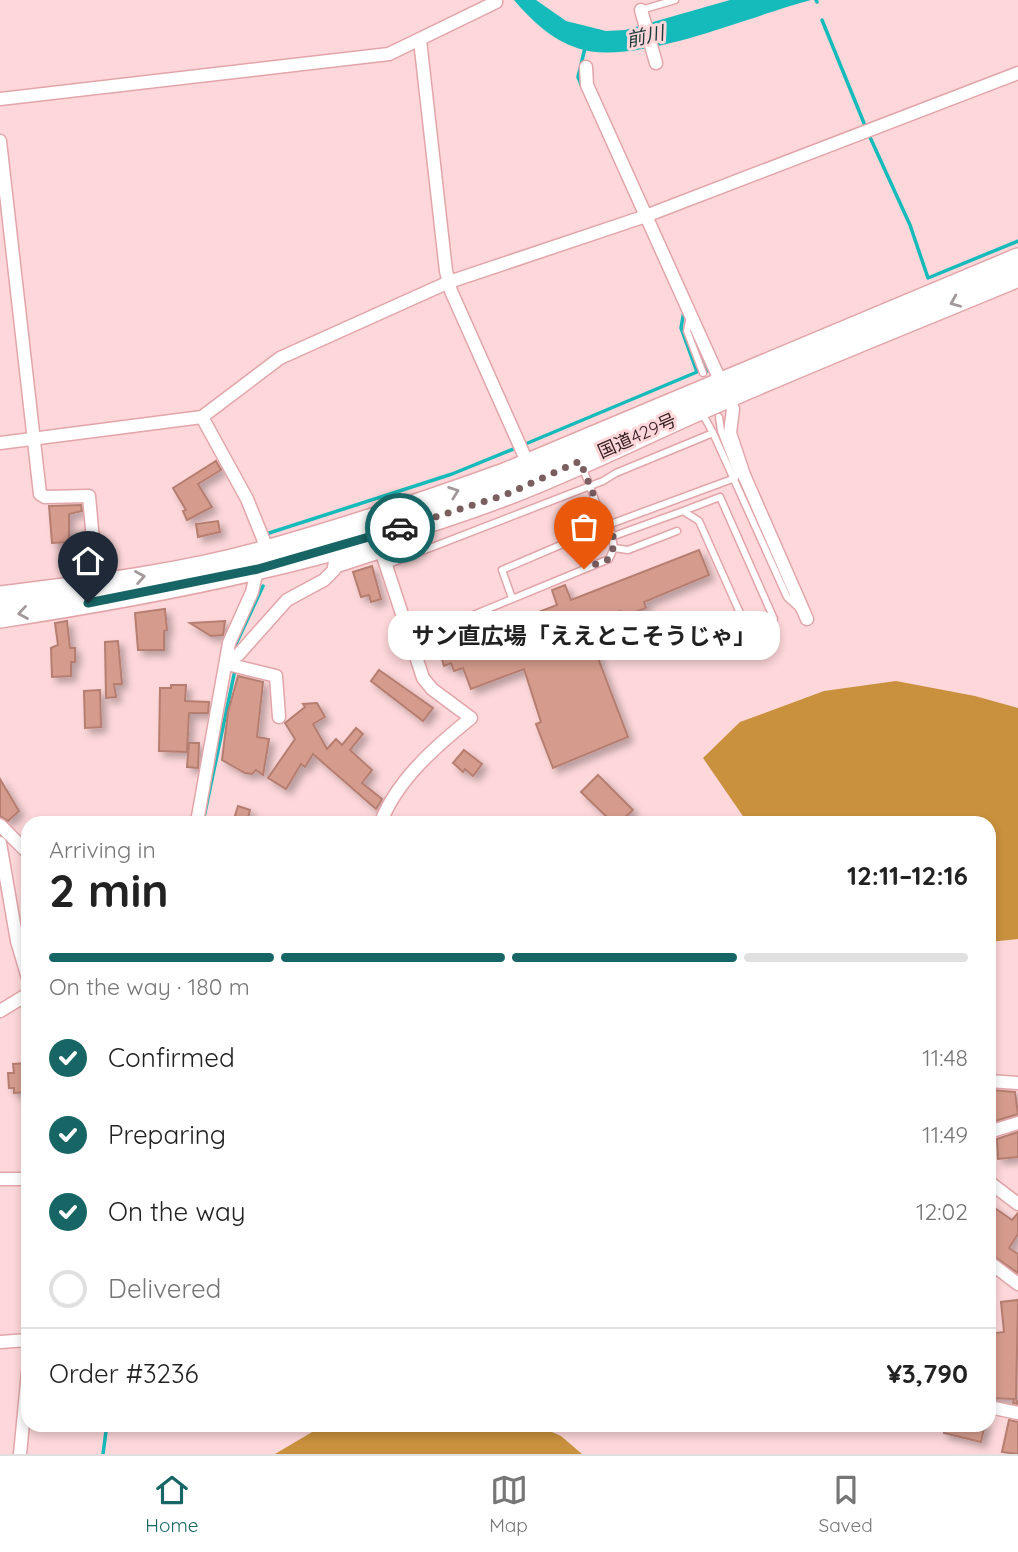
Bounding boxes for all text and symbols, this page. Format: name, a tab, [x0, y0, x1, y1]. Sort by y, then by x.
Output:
water label: 前川	[624, 20, 668, 52]
one-way arrow	[950, 294, 962, 308]
street label: 国道429号	[594, 408, 680, 463]
one-way arrow	[448, 486, 460, 500]
courier	[365, 493, 435, 563]
pin	[554, 497, 614, 569]
icon: bag	[565, 508, 603, 546]
icon: car	[381, 509, 419, 547]
pin	[58, 531, 118, 603]
icon: home	[69, 542, 107, 580]
one-way arrow	[134, 570, 146, 585]
one-way arrow	[17, 605, 29, 620]
callout: サン直広場「ええとこそうじゃ」	[388, 611, 780, 660]
text: サン直広場「ええとこそうじゃ」	[412, 621, 757, 650]
text: Arriving in	[49, 835, 156, 864]
text: 12:11–12:16	[847, 859, 968, 892]
text: 2 min	[49, 861, 169, 919]
text: On the way · 180 m	[49, 972, 250, 1001]
icon: check	[49, 1039, 87, 1077]
text: Confirmed	[108, 1041, 235, 1074]
text: 11:48	[922, 1043, 968, 1072]
icon: check	[49, 1116, 87, 1154]
text: Preparing	[108, 1118, 226, 1151]
text: 11:49	[922, 1120, 968, 1149]
icon: check	[49, 1193, 87, 1231]
text: On the way	[108, 1195, 246, 1228]
text: 12:02	[916, 1197, 968, 1226]
text: Delivered	[108, 1272, 221, 1305]
text: Order #3236	[49, 1357, 199, 1390]
text: ¥3,790	[886, 1357, 968, 1390]
tab: Home	[145, 1471, 199, 1537]
tab: Map	[489, 1471, 528, 1537]
tab: Saved	[819, 1471, 873, 1537]

